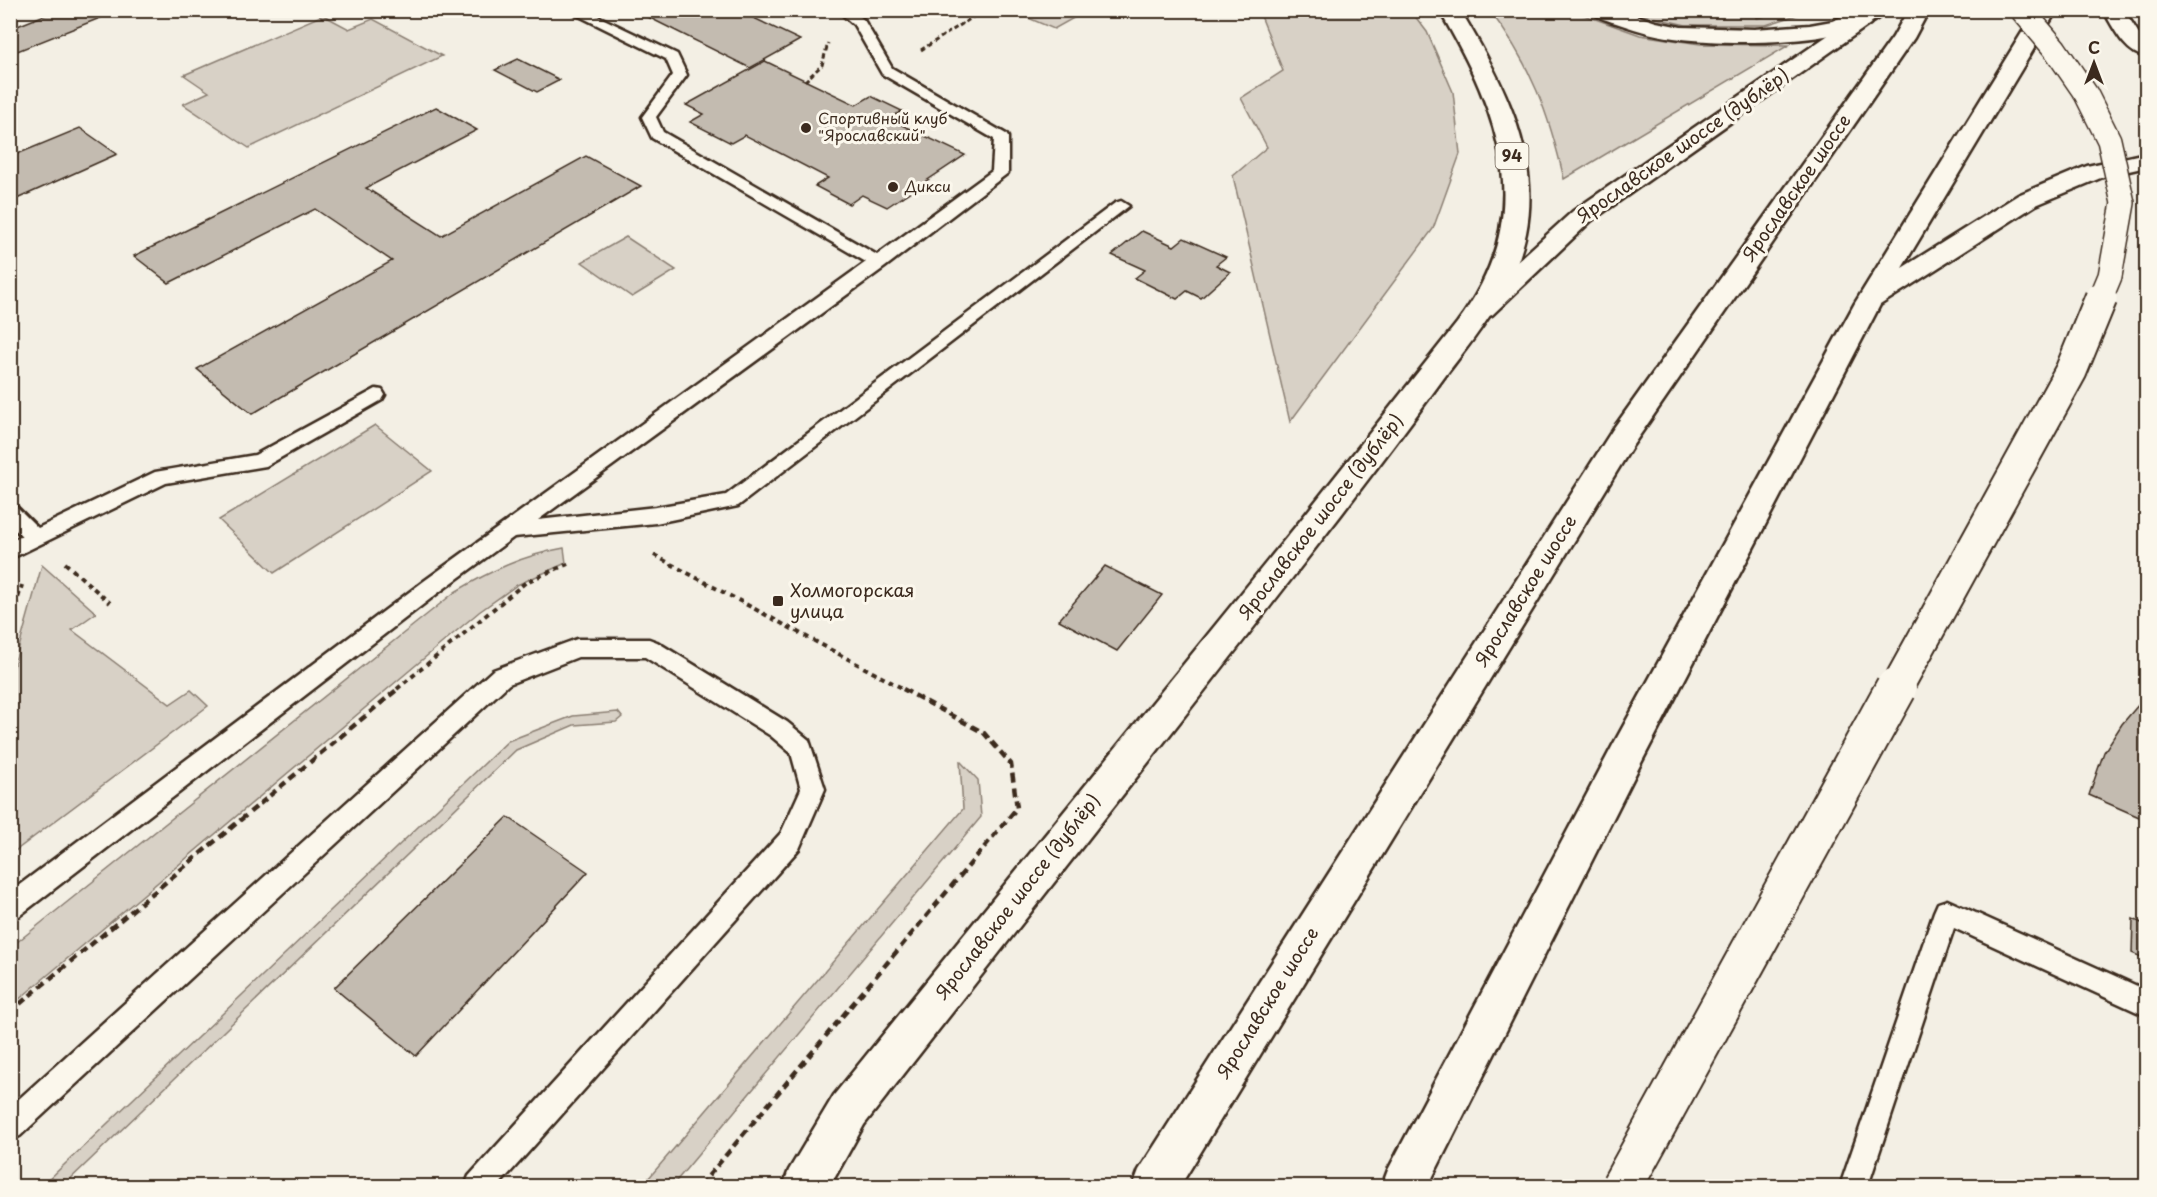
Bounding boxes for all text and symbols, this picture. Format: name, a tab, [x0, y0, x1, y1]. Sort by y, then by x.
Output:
north arrow	[2064, 33, 2124, 93]
text: С	[2088, 35, 2100, 59]
street label: Ярославское шоссе (дублёр)	[1572, 64, 1794, 228]
place label: Спортивный клуб "Ярославский"	[818, 106, 948, 146]
street label: Ярославское шоссе	[1738, 111, 1856, 265]
marker: Спортивный клуб "Ярославский"	[799, 121, 813, 135]
road number: 94	[1496, 143, 1528, 169]
place label: Дикси	[904, 174, 951, 197]
marker: Дикси	[886, 180, 900, 194]
street label: Ярославское шоссе (дублёр)	[1230, 408, 1409, 625]
street label: Ярославское шоссе	[1467, 509, 1582, 672]
place label: Холмогорская улица	[790, 576, 914, 624]
marker: Холмогорская улица	[771, 594, 785, 608]
street label: Ярославское шоссе (дублёр)	[927, 788, 1106, 1005]
street label: Ярославское шоссе	[1209, 921, 1324, 1084]

